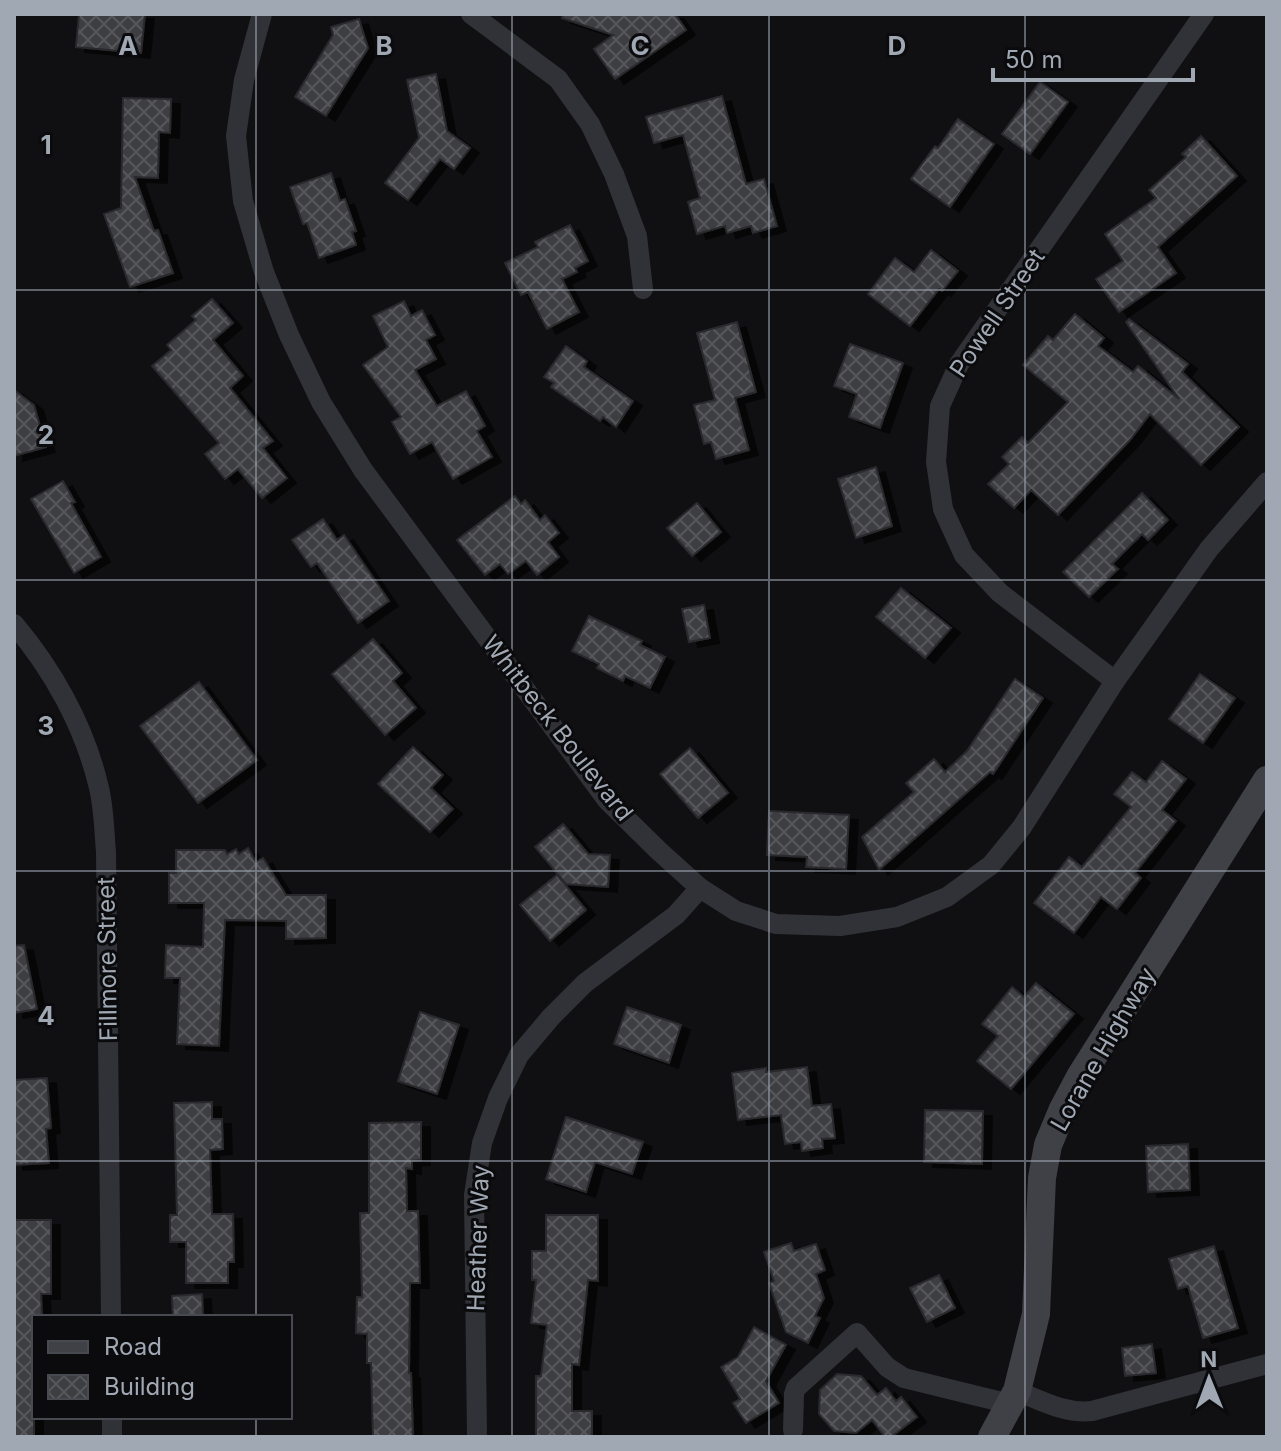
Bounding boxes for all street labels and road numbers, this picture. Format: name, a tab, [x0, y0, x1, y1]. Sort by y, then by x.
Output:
street label: Powell Street	[943, 243, 1051, 383]
street label: Whitbeck Boulevard	[477, 629, 639, 827]
street label: Fillmore Street	[91, 877, 123, 1041]
street label: Lorane Highway	[1044, 962, 1162, 1136]
street label: Heather Way	[461, 1164, 495, 1312]

